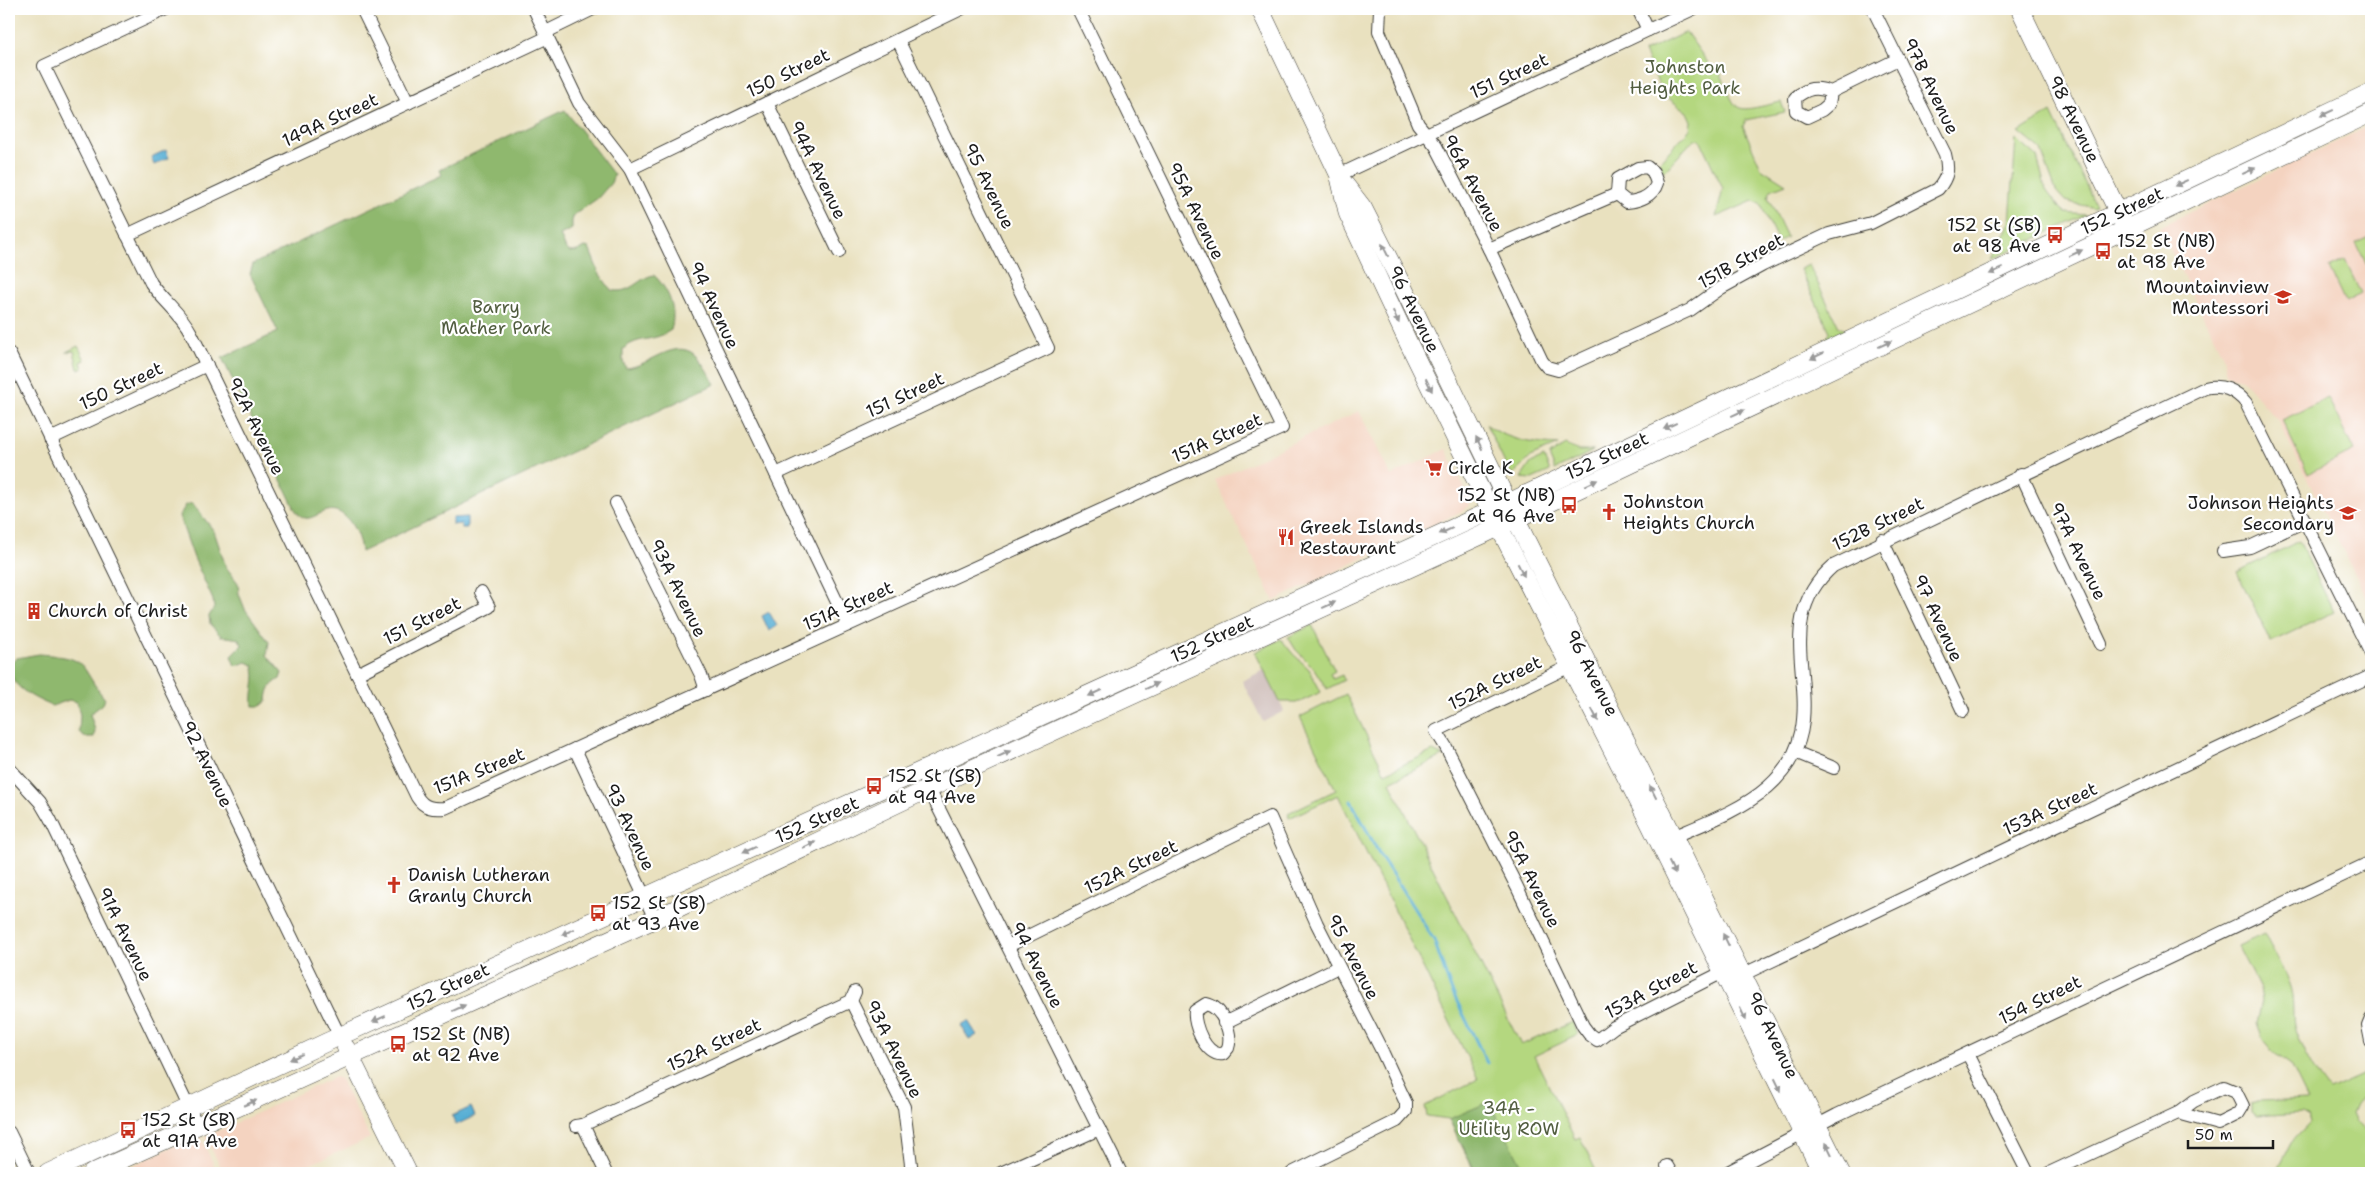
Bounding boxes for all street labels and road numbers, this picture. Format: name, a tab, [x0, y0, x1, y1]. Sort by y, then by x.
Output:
street label: 97B Avenue	[1897, 34, 1965, 138]
street label: 150 Street	[742, 42, 834, 103]
street label: 151 Street	[1466, 47, 1552, 105]
street label: 98 Avenue	[2042, 71, 2106, 167]
street label: 149A Street	[278, 87, 382, 153]
street label: 94A Avenue	[784, 117, 852, 223]
street label: 96A Avenue	[1437, 130, 1509, 236]
street label: 95 Avenue	[958, 139, 1020, 233]
street label: 95A Avenue	[1162, 158, 1230, 264]
street label: 152 Street	[2077, 181, 2168, 241]
street label: 151B Street	[1694, 228, 1788, 294]
street label: 94 Avenue	[683, 257, 745, 353]
street label: 96 Avenue	[1383, 261, 1445, 357]
street label: 150 Street	[75, 356, 167, 416]
street label: 151 Street	[862, 366, 948, 424]
street label: 92A Avenue	[222, 373, 290, 479]
street label: 151A Street	[1168, 407, 1266, 469]
street label: 152 Street	[1562, 426, 1653, 486]
street label: 152B Street	[1828, 491, 1928, 557]
street label: 97A Avenue	[2044, 498, 2112, 604]
street label: 93A Avenue	[644, 535, 712, 641]
street label: 97 Avenue	[1907, 570, 1969, 666]
street label: 151A Street	[799, 575, 897, 637]
street label: 151 Street	[379, 591, 465, 651]
street label: 152 Street	[1167, 609, 1258, 669]
street label: 96 Avenue	[1560, 626, 1624, 720]
street label: 152A Street	[1444, 650, 1546, 716]
street label: 92 Avenue	[176, 717, 238, 811]
street label: 151A Street	[430, 742, 528, 800]
street label: 153A Street	[1999, 777, 2101, 841]
street label: 93 Avenue	[599, 779, 661, 875]
street label: 152 Street	[771, 791, 863, 849]
street label: 95A Avenue	[1498, 826, 1566, 932]
street label: 152A Street	[1080, 834, 1182, 900]
street label: 91A Avenue	[92, 883, 158, 985]
street label: 95 Avenue	[1321, 910, 1385, 1004]
street label: 94 Avenue	[1005, 918, 1069, 1012]
street label: 153A Street	[1600, 955, 1702, 1024]
street label: 152 Street	[403, 957, 494, 1017]
street label: 154 Street	[1995, 970, 2086, 1030]
street label: 96 Avenue	[1742, 987, 1804, 1083]
street label: 93A Avenue	[860, 996, 928, 1102]
street label: 152A Street	[663, 1013, 765, 1077]

